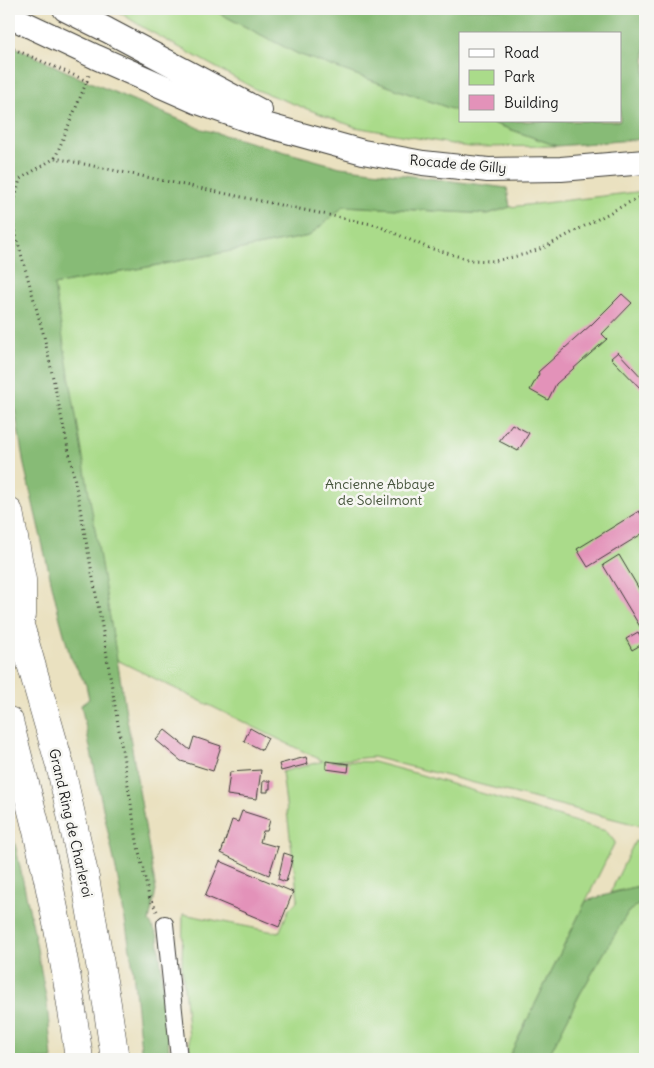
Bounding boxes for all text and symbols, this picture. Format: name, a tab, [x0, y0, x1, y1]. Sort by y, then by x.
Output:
legend	[459, 32, 622, 122]
text: Road	[504, 43, 539, 62]
text: Park	[504, 67, 535, 86]
text: Building	[504, 93, 559, 112]
street label: Rocade de Gilly	[409, 151, 507, 177]
park label: Ancienne Abbaye de Soleilmont	[325, 475, 435, 509]
street label: Grand Ring de Charleroi	[45, 747, 97, 899]

